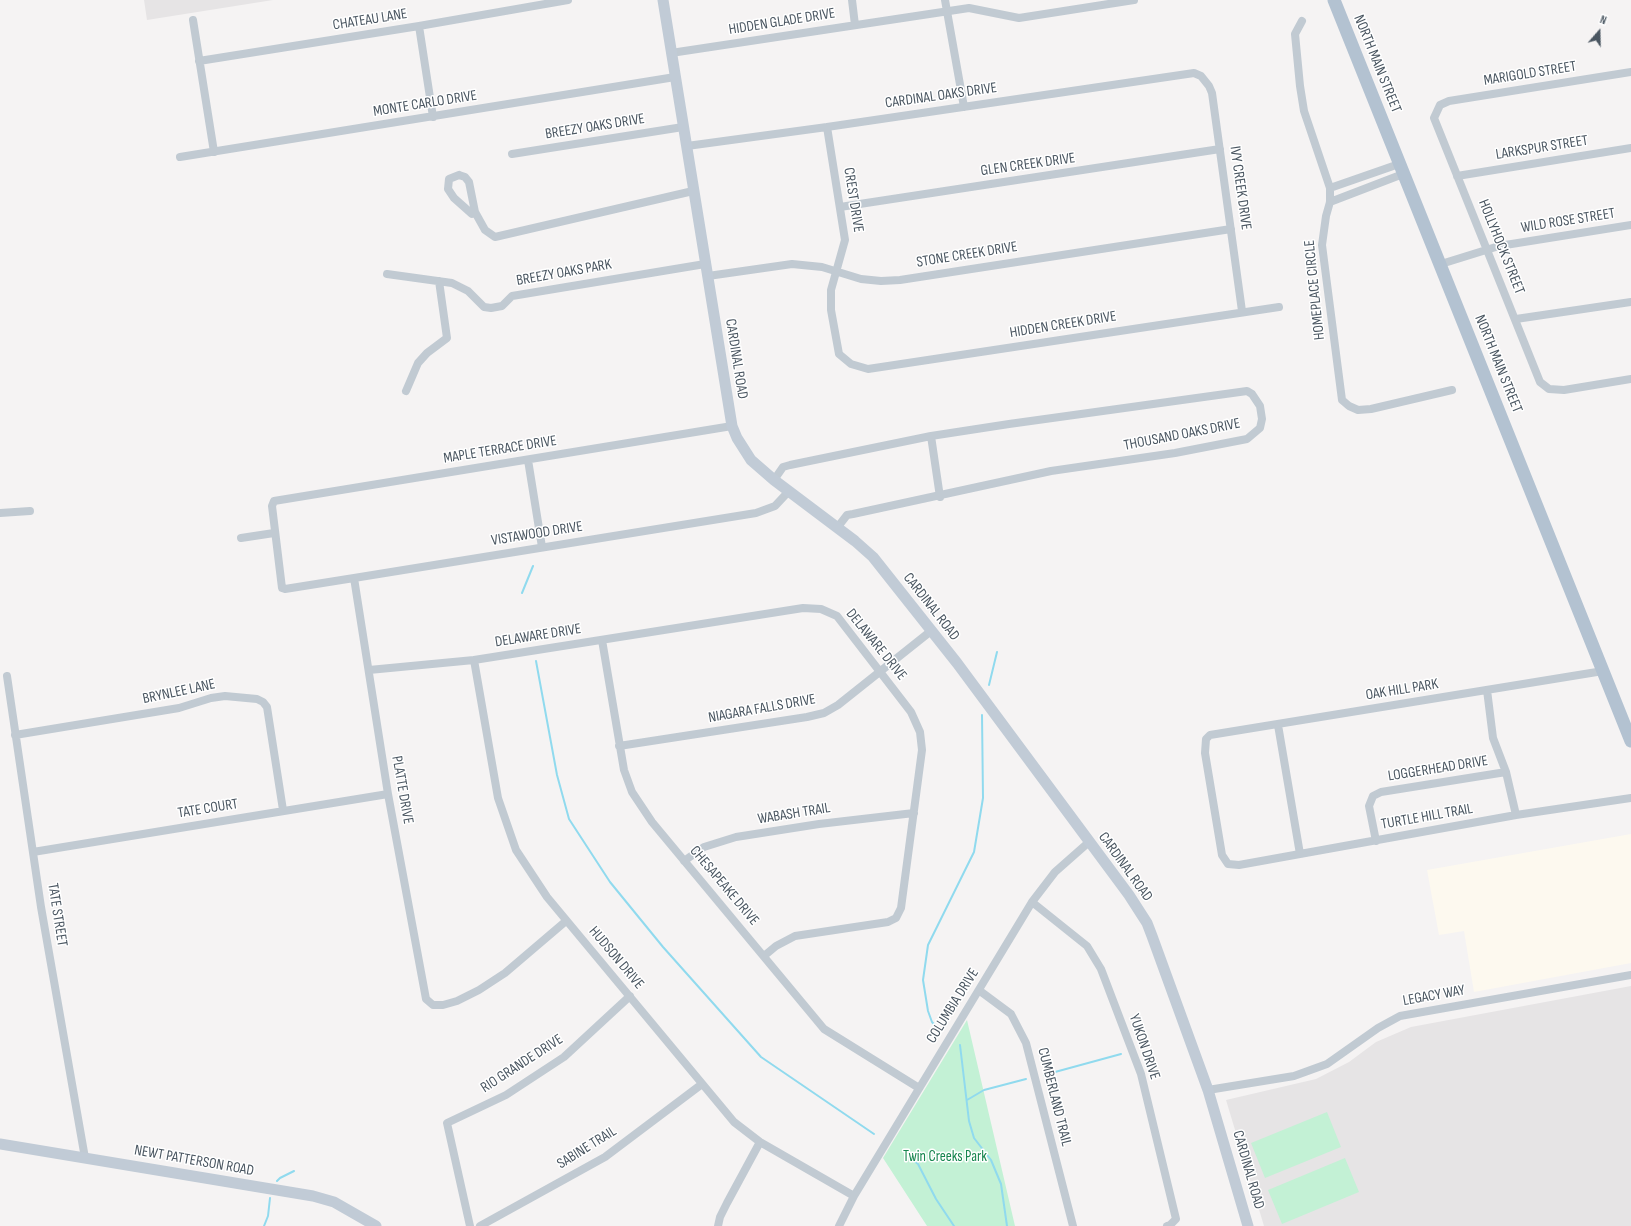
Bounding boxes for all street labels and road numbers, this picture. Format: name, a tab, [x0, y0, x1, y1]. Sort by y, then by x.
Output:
street label: CHATEAU LANE	[332, 5, 408, 35]
street label: HIDDEN GLADE DRIVE	[728, 5, 836, 39]
street label: NORTH MAIN STREET	[1349, 12, 1405, 116]
street label: MARIGOLD STREET	[1483, 58, 1577, 90]
street label: CARDINAL OAKS DRIVE	[884, 79, 998, 113]
street label: MONTE CARLO DRIVE	[372, 87, 478, 121]
street label: BREEZY OAKS DRIVE	[544, 110, 646, 144]
street label: LARKSPUR STREET	[1495, 132, 1589, 164]
street label: IVY CREEK DRIVE	[1225, 145, 1255, 231]
street label: GLEN CREEK DRIVE	[980, 149, 1076, 181]
street label: CREST DRIVE	[839, 166, 867, 234]
street label: HOLLYHOCK STREET	[1474, 197, 1528, 297]
street label: WILD ROSE STREET	[1520, 205, 1616, 237]
street label: STONE CREEK DRIVE	[915, 238, 1019, 272]
street label: HOMEPLACE CIRCLE	[1301, 239, 1329, 341]
street label: BREEZY OAKS PARK	[515, 256, 613, 290]
street label: HIDDEN CREEK DRIVE	[1008, 308, 1118, 342]
street label: NORTH MAIN STREET	[1470, 312, 1526, 416]
street label: CARDINAL ROAD	[721, 318, 751, 400]
street label: THOUSAND OAKS DRIVE	[1122, 415, 1242, 455]
street label: MAPLE TERRACE DRIVE	[442, 432, 558, 468]
street label: VISTAWOOD DRIVE	[490, 518, 584, 550]
street label: CARDINAL ROAD	[899, 570, 963, 644]
street label: DELAWARE DRIVE	[842, 606, 910, 684]
street label: DELAWARE DRIVE	[494, 620, 582, 652]
street label: OAK HILL PARK	[1364, 675, 1440, 705]
street label: BRYNLEE LANE	[141, 676, 217, 708]
street label: NIAGARA FALLS DRIVE	[707, 691, 817, 727]
street label: LOGGERHEAD DRIVE	[1387, 752, 1489, 786]
street label: PLATTE DRIVE	[387, 755, 417, 825]
street label: TATE COURT	[177, 795, 239, 823]
street label: WABASH TRAIL	[756, 799, 832, 829]
street label: TURTLE HILL TRAIL	[1380, 800, 1474, 834]
street label: CARDINAL ROAD	[1094, 829, 1156, 905]
street label: CHESAPEAKE DRIVE	[686, 843, 762, 929]
street label: TATE STREET	[43, 882, 71, 948]
street label: HUDSON DRIVE	[585, 923, 647, 993]
street label: COLUMBIA DRIVE	[923, 965, 983, 1047]
street label: LEGACY WAY	[1402, 982, 1466, 1010]
street label: YUKON DRIVE	[1124, 1012, 1164, 1082]
street label: RIO GRANDE DRIVE	[478, 1031, 566, 1097]
street label: CUMBERLAND TRAIL	[1033, 1046, 1075, 1148]
street label: SABINE TRAIL	[554, 1123, 620, 1173]
street label: CARDINAL ROAD	[1228, 1129, 1268, 1211]
street label: NEWT PATTERSON ROAD	[133, 1142, 255, 1180]

